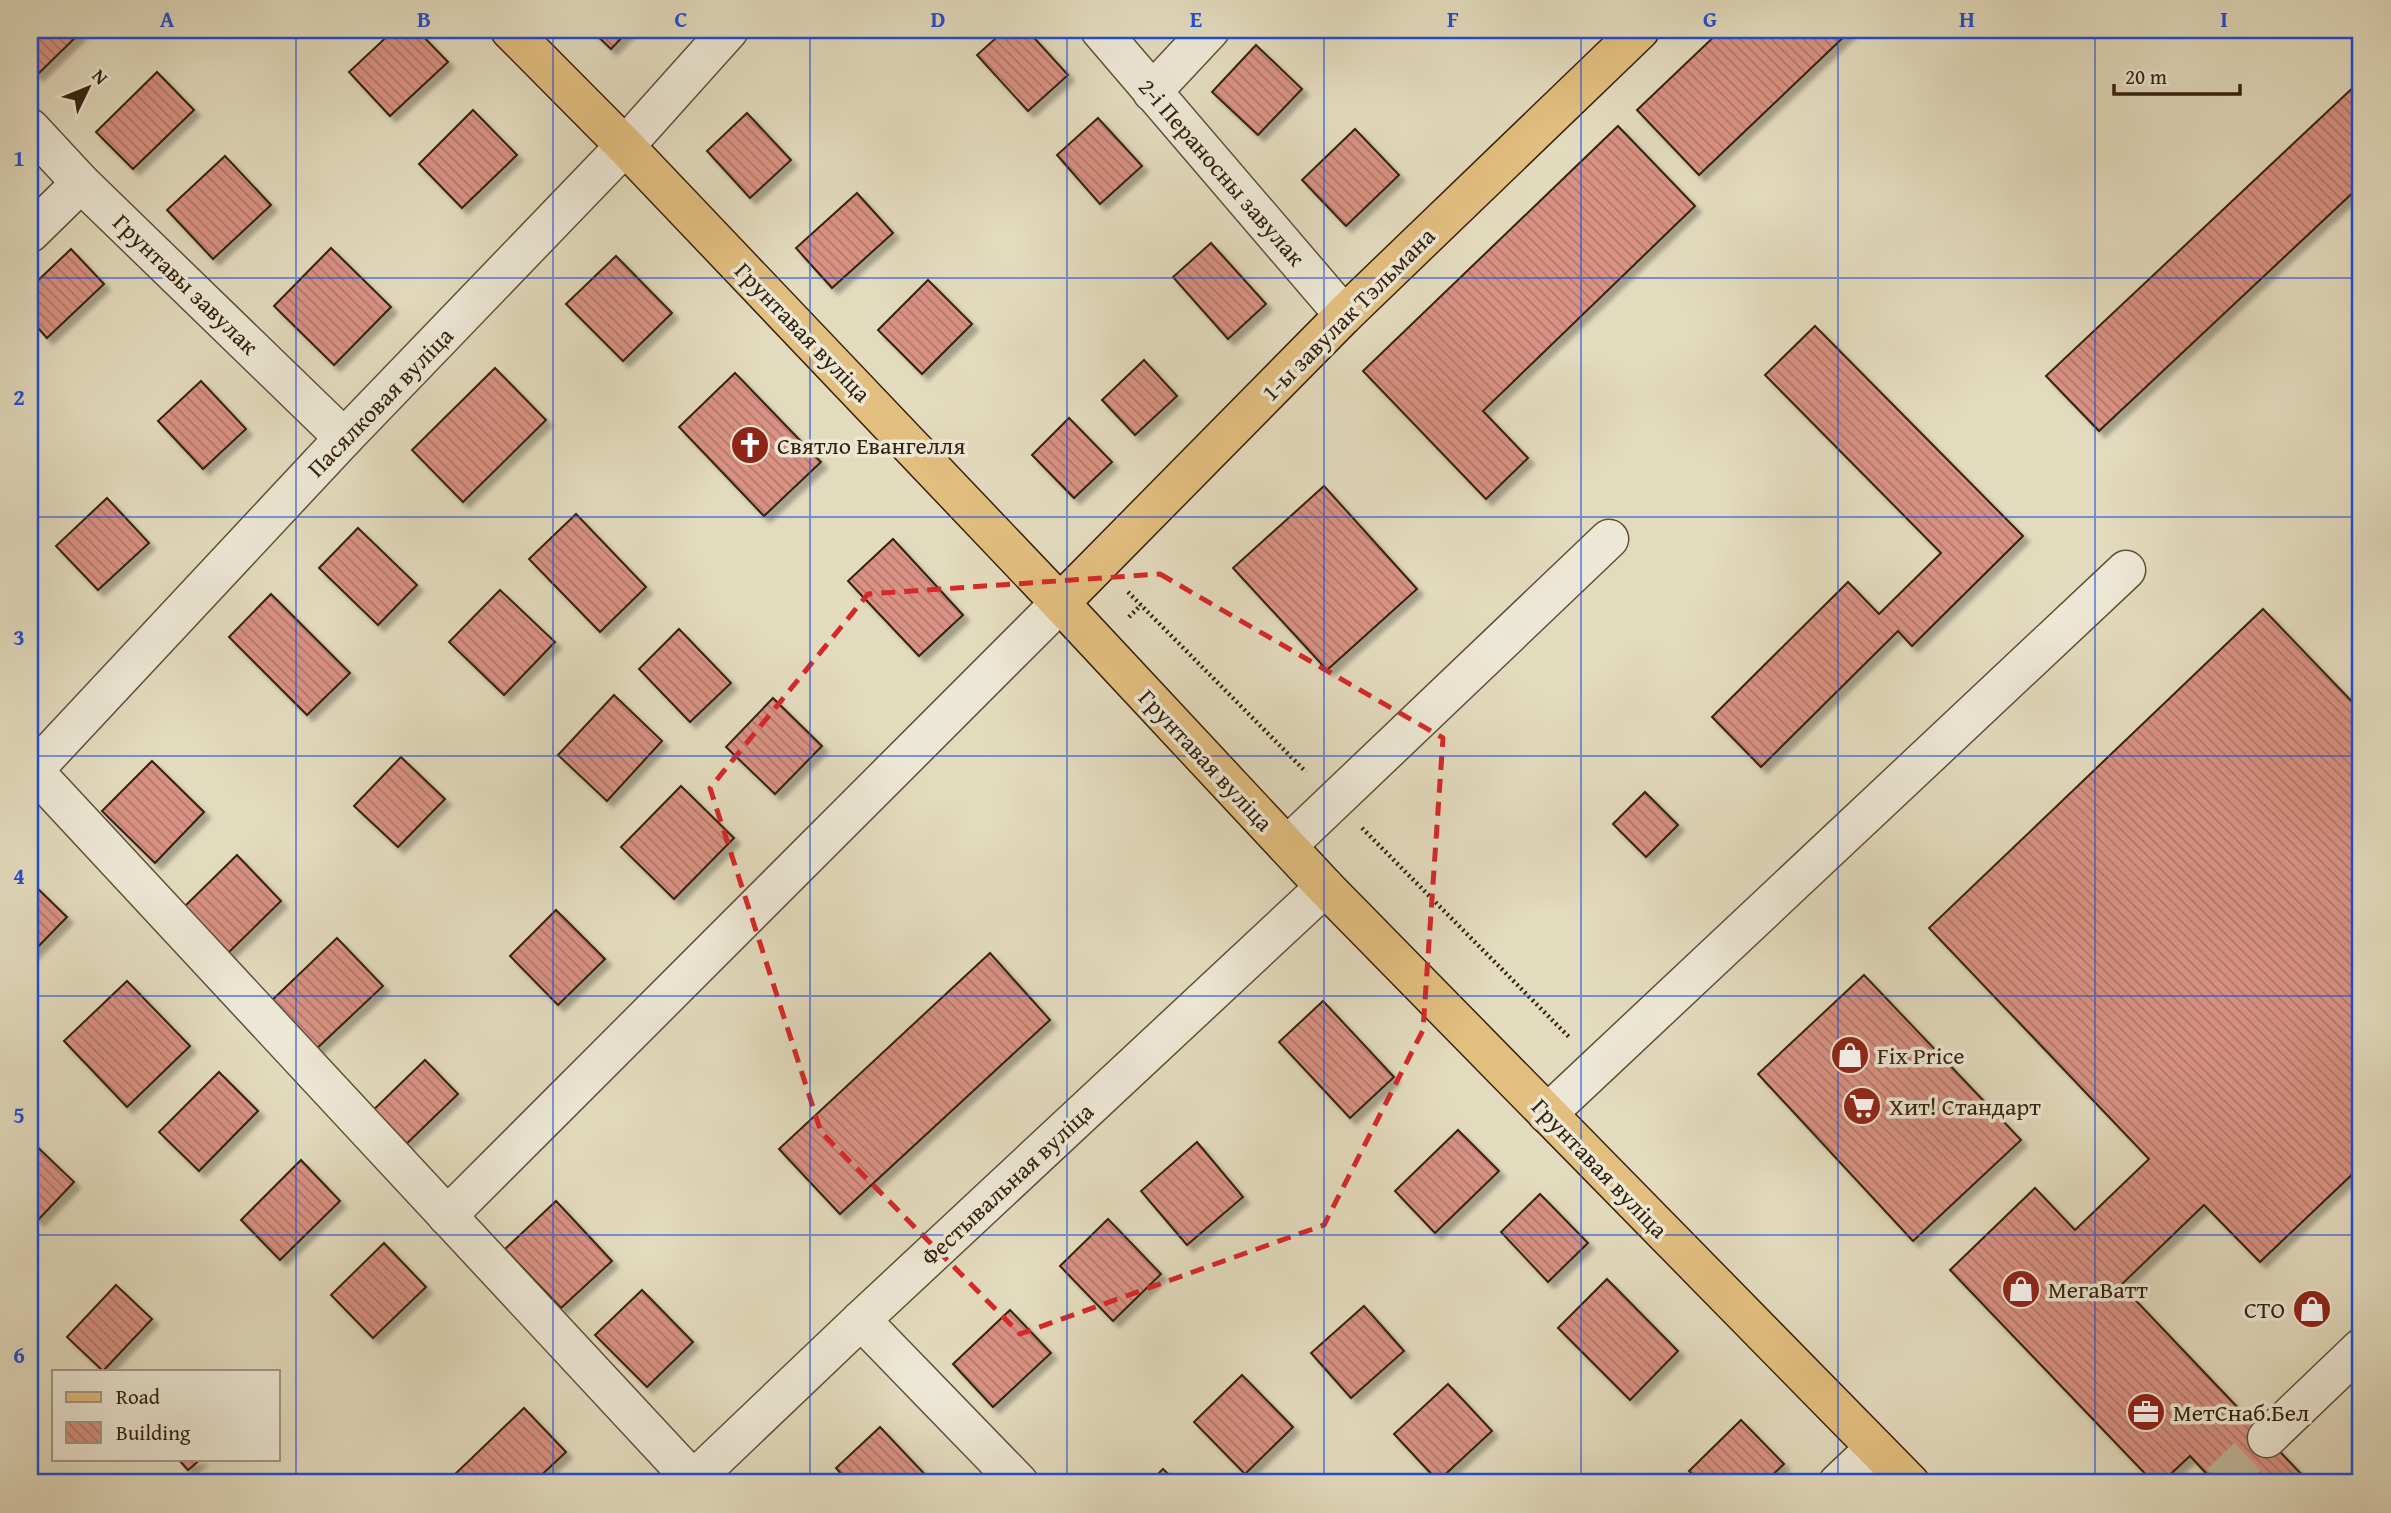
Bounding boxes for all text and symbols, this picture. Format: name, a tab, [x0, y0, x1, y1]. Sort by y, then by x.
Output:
text: A	[160, 2, 175, 35]
text: B	[417, 2, 431, 35]
text: C	[674, 2, 688, 35]
text: D	[931, 2, 946, 35]
text: E	[1190, 2, 1202, 35]
text: F	[1447, 2, 1459, 35]
text: G	[1703, 2, 1717, 35]
text: H	[1959, 2, 1975, 35]
text: I	[2220, 2, 2228, 35]
north arrow	[52, 52, 122, 122]
scale bar	[2114, 52, 2240, 96]
text: 20 m	[2125, 61, 2167, 92]
text: N	[86, 62, 115, 91]
street label: 2-і Пераносны завулак	[1130, 70, 1314, 274]
text: 1	[13, 141, 25, 174]
street label: Грунтавы завулак	[105, 205, 267, 363]
street label: 1-ы завулак Тэльмана	[1253, 219, 1443, 409]
street label: Грунтавая вуліца	[727, 254, 880, 410]
street label: Пасялковая вуліца	[299, 318, 461, 485]
text: 2	[13, 380, 25, 413]
church icon: Святло Евангелля	[729, 424, 771, 466]
place label: Святло Евангелля	[777, 428, 965, 463]
text: 3	[13, 620, 25, 653]
street label: Грунтавая вуліца	[1131, 681, 1282, 839]
text: 4	[13, 859, 25, 892]
shop icon: Fix Price	[1829, 1034, 1871, 1076]
place label: Fix Price	[1877, 1038, 1964, 1073]
supermarket icon: Хит! Стандарт	[1841, 1085, 1883, 1127]
place label: Хит! Стандарт	[1889, 1089, 2041, 1124]
street label: Грунтавая вуліца	[1524, 1090, 1677, 1246]
street label: Фестывальная вуліца	[913, 1094, 1102, 1274]
text: 5	[13, 1098, 25, 1131]
shop icon: МегаВатт	[2000, 1268, 2042, 1310]
place label: МегаВатт	[2048, 1272, 2148, 1307]
shop icon: СТО	[2291, 1288, 2333, 1330]
place label: СТО	[2244, 1292, 2285, 1327]
text: 6	[13, 1338, 25, 1371]
legend	[52, 1370, 280, 1460]
text: Road	[116, 1381, 161, 1412]
office icon: МетСнаб.Бел	[2125, 1391, 2167, 1433]
place label: МетСнаб.Бел	[2173, 1395, 2309, 1430]
text: Building	[116, 1417, 191, 1448]

